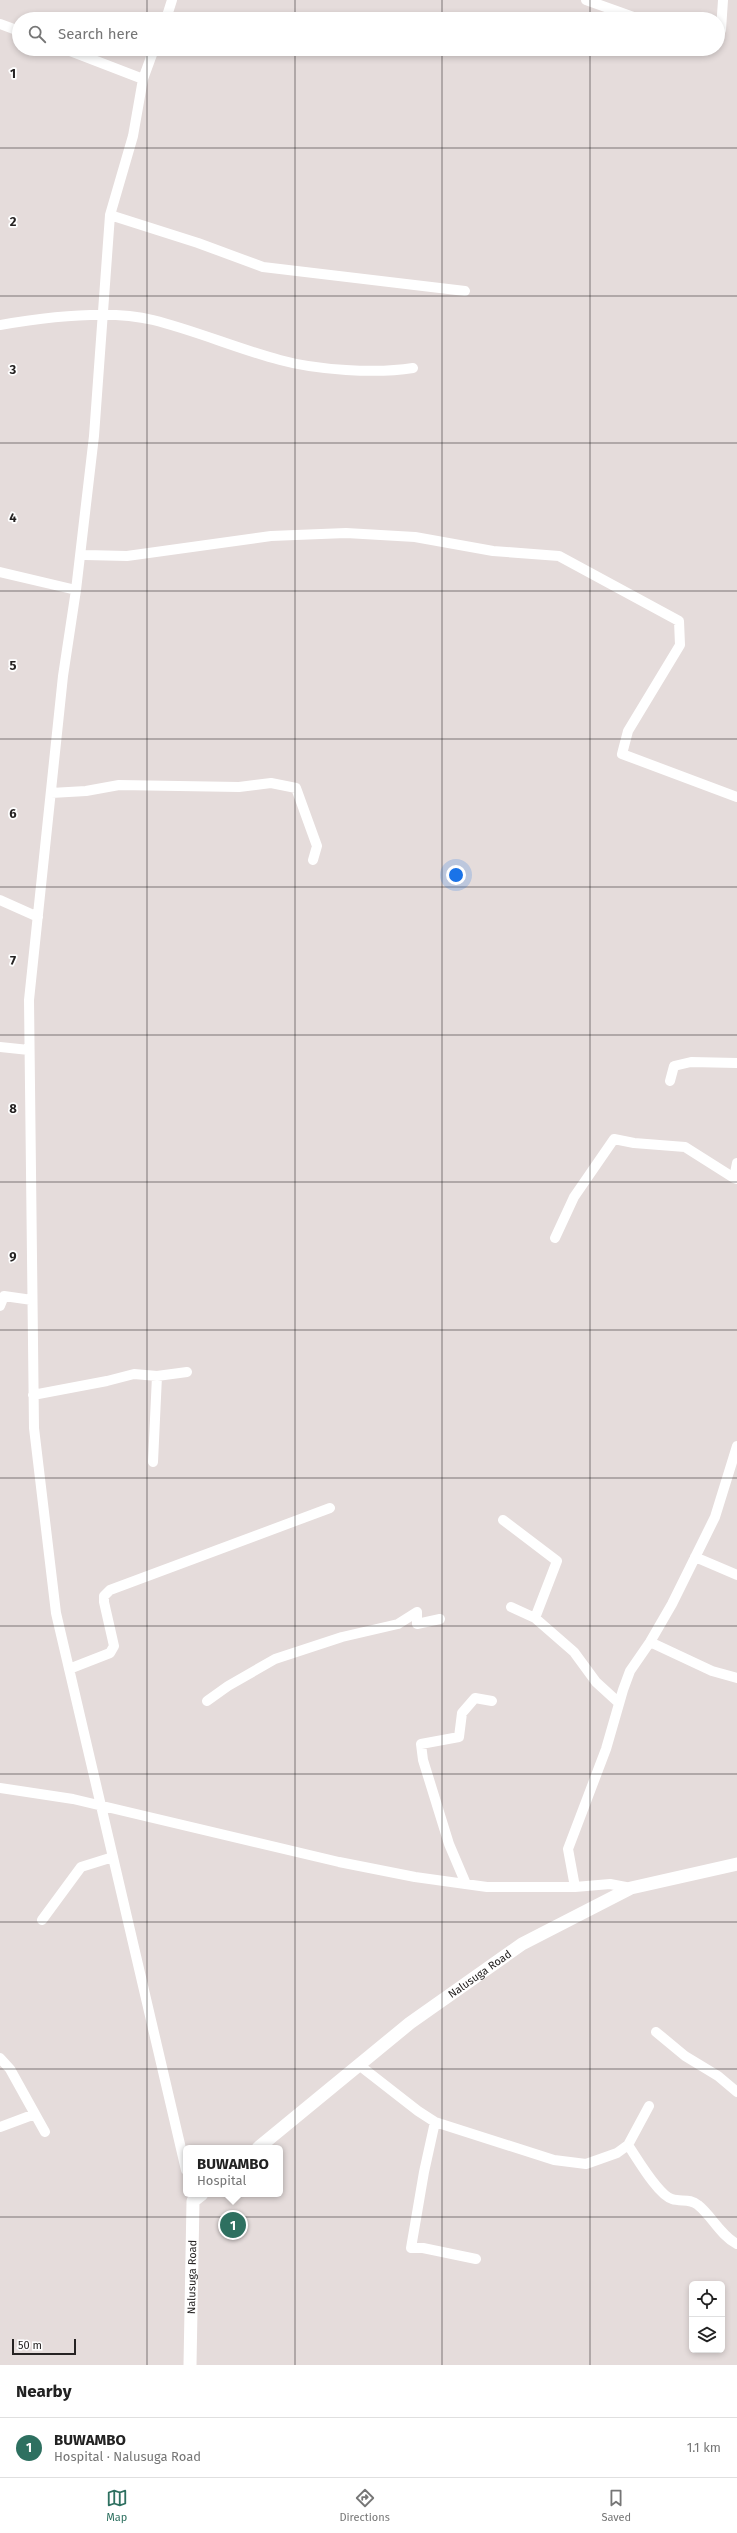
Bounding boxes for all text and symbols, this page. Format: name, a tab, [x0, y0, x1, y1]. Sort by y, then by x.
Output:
search box	[12, 12, 725, 56]
icon: search	[26, 23, 48, 45]
text: Search here	[58, 25, 138, 43]
text: 1	[10, 66, 16, 81]
text: 2	[10, 214, 17, 229]
text: 3	[9, 362, 17, 377]
text: 4	[9, 510, 17, 525]
text: 5	[10, 658, 17, 673]
text: 6	[9, 806, 17, 821]
your location	[446, 865, 466, 885]
text: 7	[10, 953, 16, 968]
text: 8	[9, 1101, 17, 1116]
text: 9	[9, 1249, 17, 1264]
street label: Nalusuga Road	[445, 1947, 514, 2001]
popup	[183, 2145, 283, 2197]
text: BUWAMBO	[197, 2155, 269, 2173]
text: Hospital	[197, 2173, 246, 2188]
pin: 1	[220, 2210, 246, 2240]
street label: Nalusuga Road	[184, 2240, 199, 2314]
map controls	[689, 2281, 725, 2353]
button: locate	[689, 2281, 725, 2317]
button: layers	[689, 2317, 725, 2353]
scale bar	[12, 2337, 76, 2356]
text: 50 m	[18, 2339, 42, 2352]
text: Nearby	[16, 2381, 71, 2402]
text: BUWAMBO	[54, 2431, 126, 2449]
text: 1	[26, 2440, 32, 2455]
text: 1.1 km	[687, 2440, 721, 2455]
text: Hospital · Nalusuga Road	[54, 2449, 201, 2464]
tab: Map	[106, 2487, 128, 2524]
tab: Directions	[339, 2487, 390, 2524]
tab: Saved	[601, 2487, 631, 2524]

